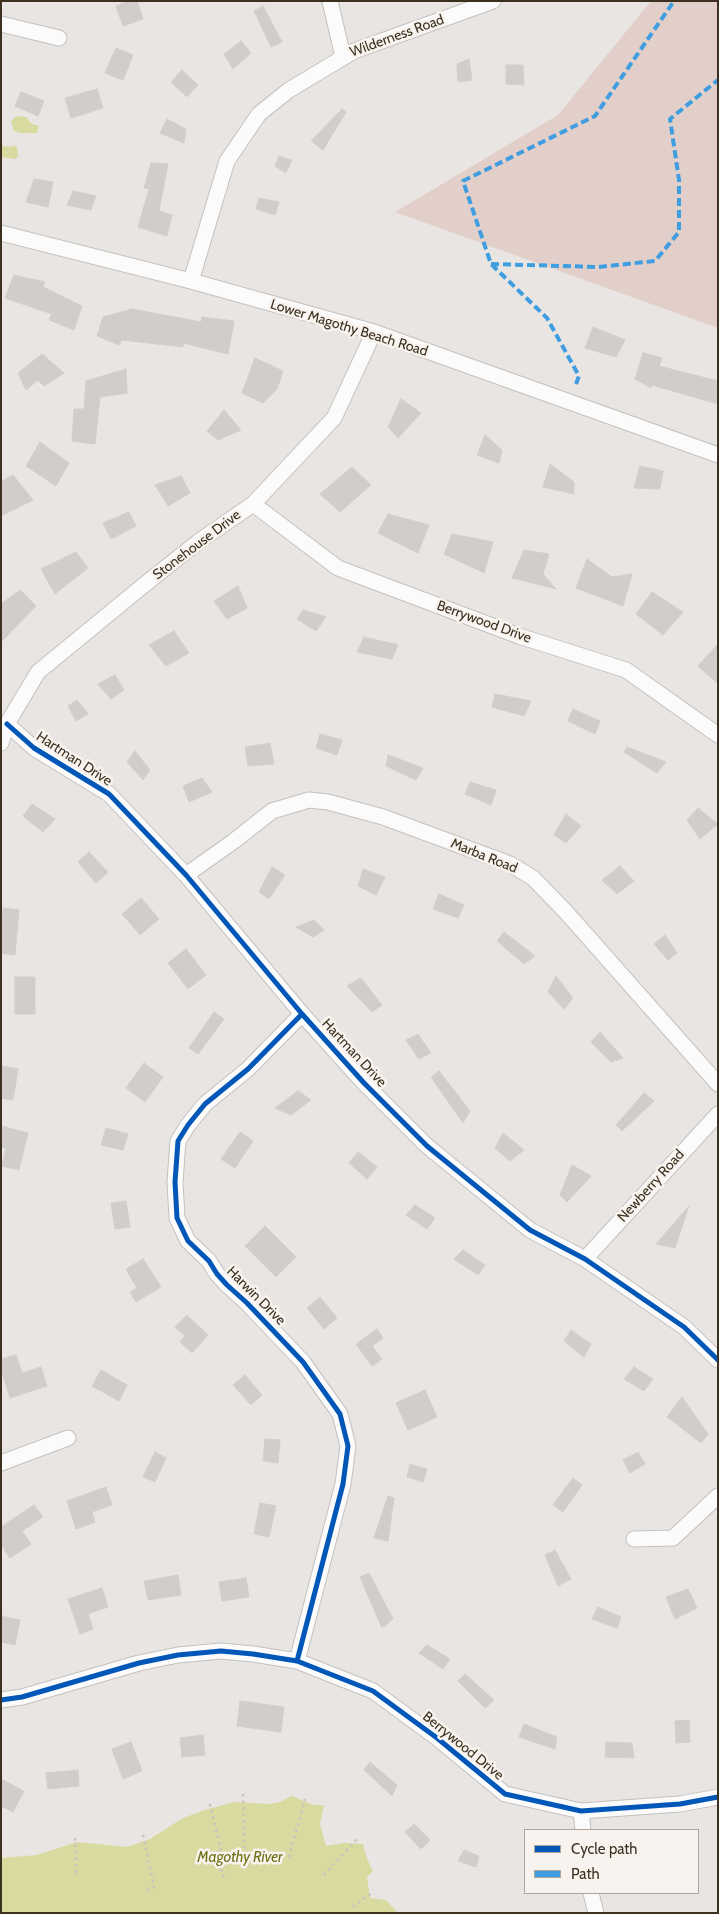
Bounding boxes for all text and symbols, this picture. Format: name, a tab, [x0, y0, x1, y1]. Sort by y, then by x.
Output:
street label: Wilderness Road	[348, 11, 446, 61]
street label: Lower Magothy Beach Road	[268, 296, 430, 360]
street label: Stonehouse Drive	[150, 507, 244, 583]
street label: Berrywood Drive	[434, 597, 534, 647]
street label: Hartman Drive	[33, 728, 115, 790]
street label: Marba Road	[448, 835, 520, 877]
street label: Hartman Drive	[318, 1015, 390, 1091]
street label: Newberry Road	[614, 1146, 688, 1226]
street label: Harwin Drive	[223, 1263, 289, 1329]
street label: Berrywood Drive	[419, 1708, 507, 1784]
legend	[524, 1829, 699, 1894]
text: Cycle path	[571, 1840, 637, 1858]
water label: Magothy River	[197, 1849, 283, 1867]
text: Path	[571, 1865, 600, 1883]

